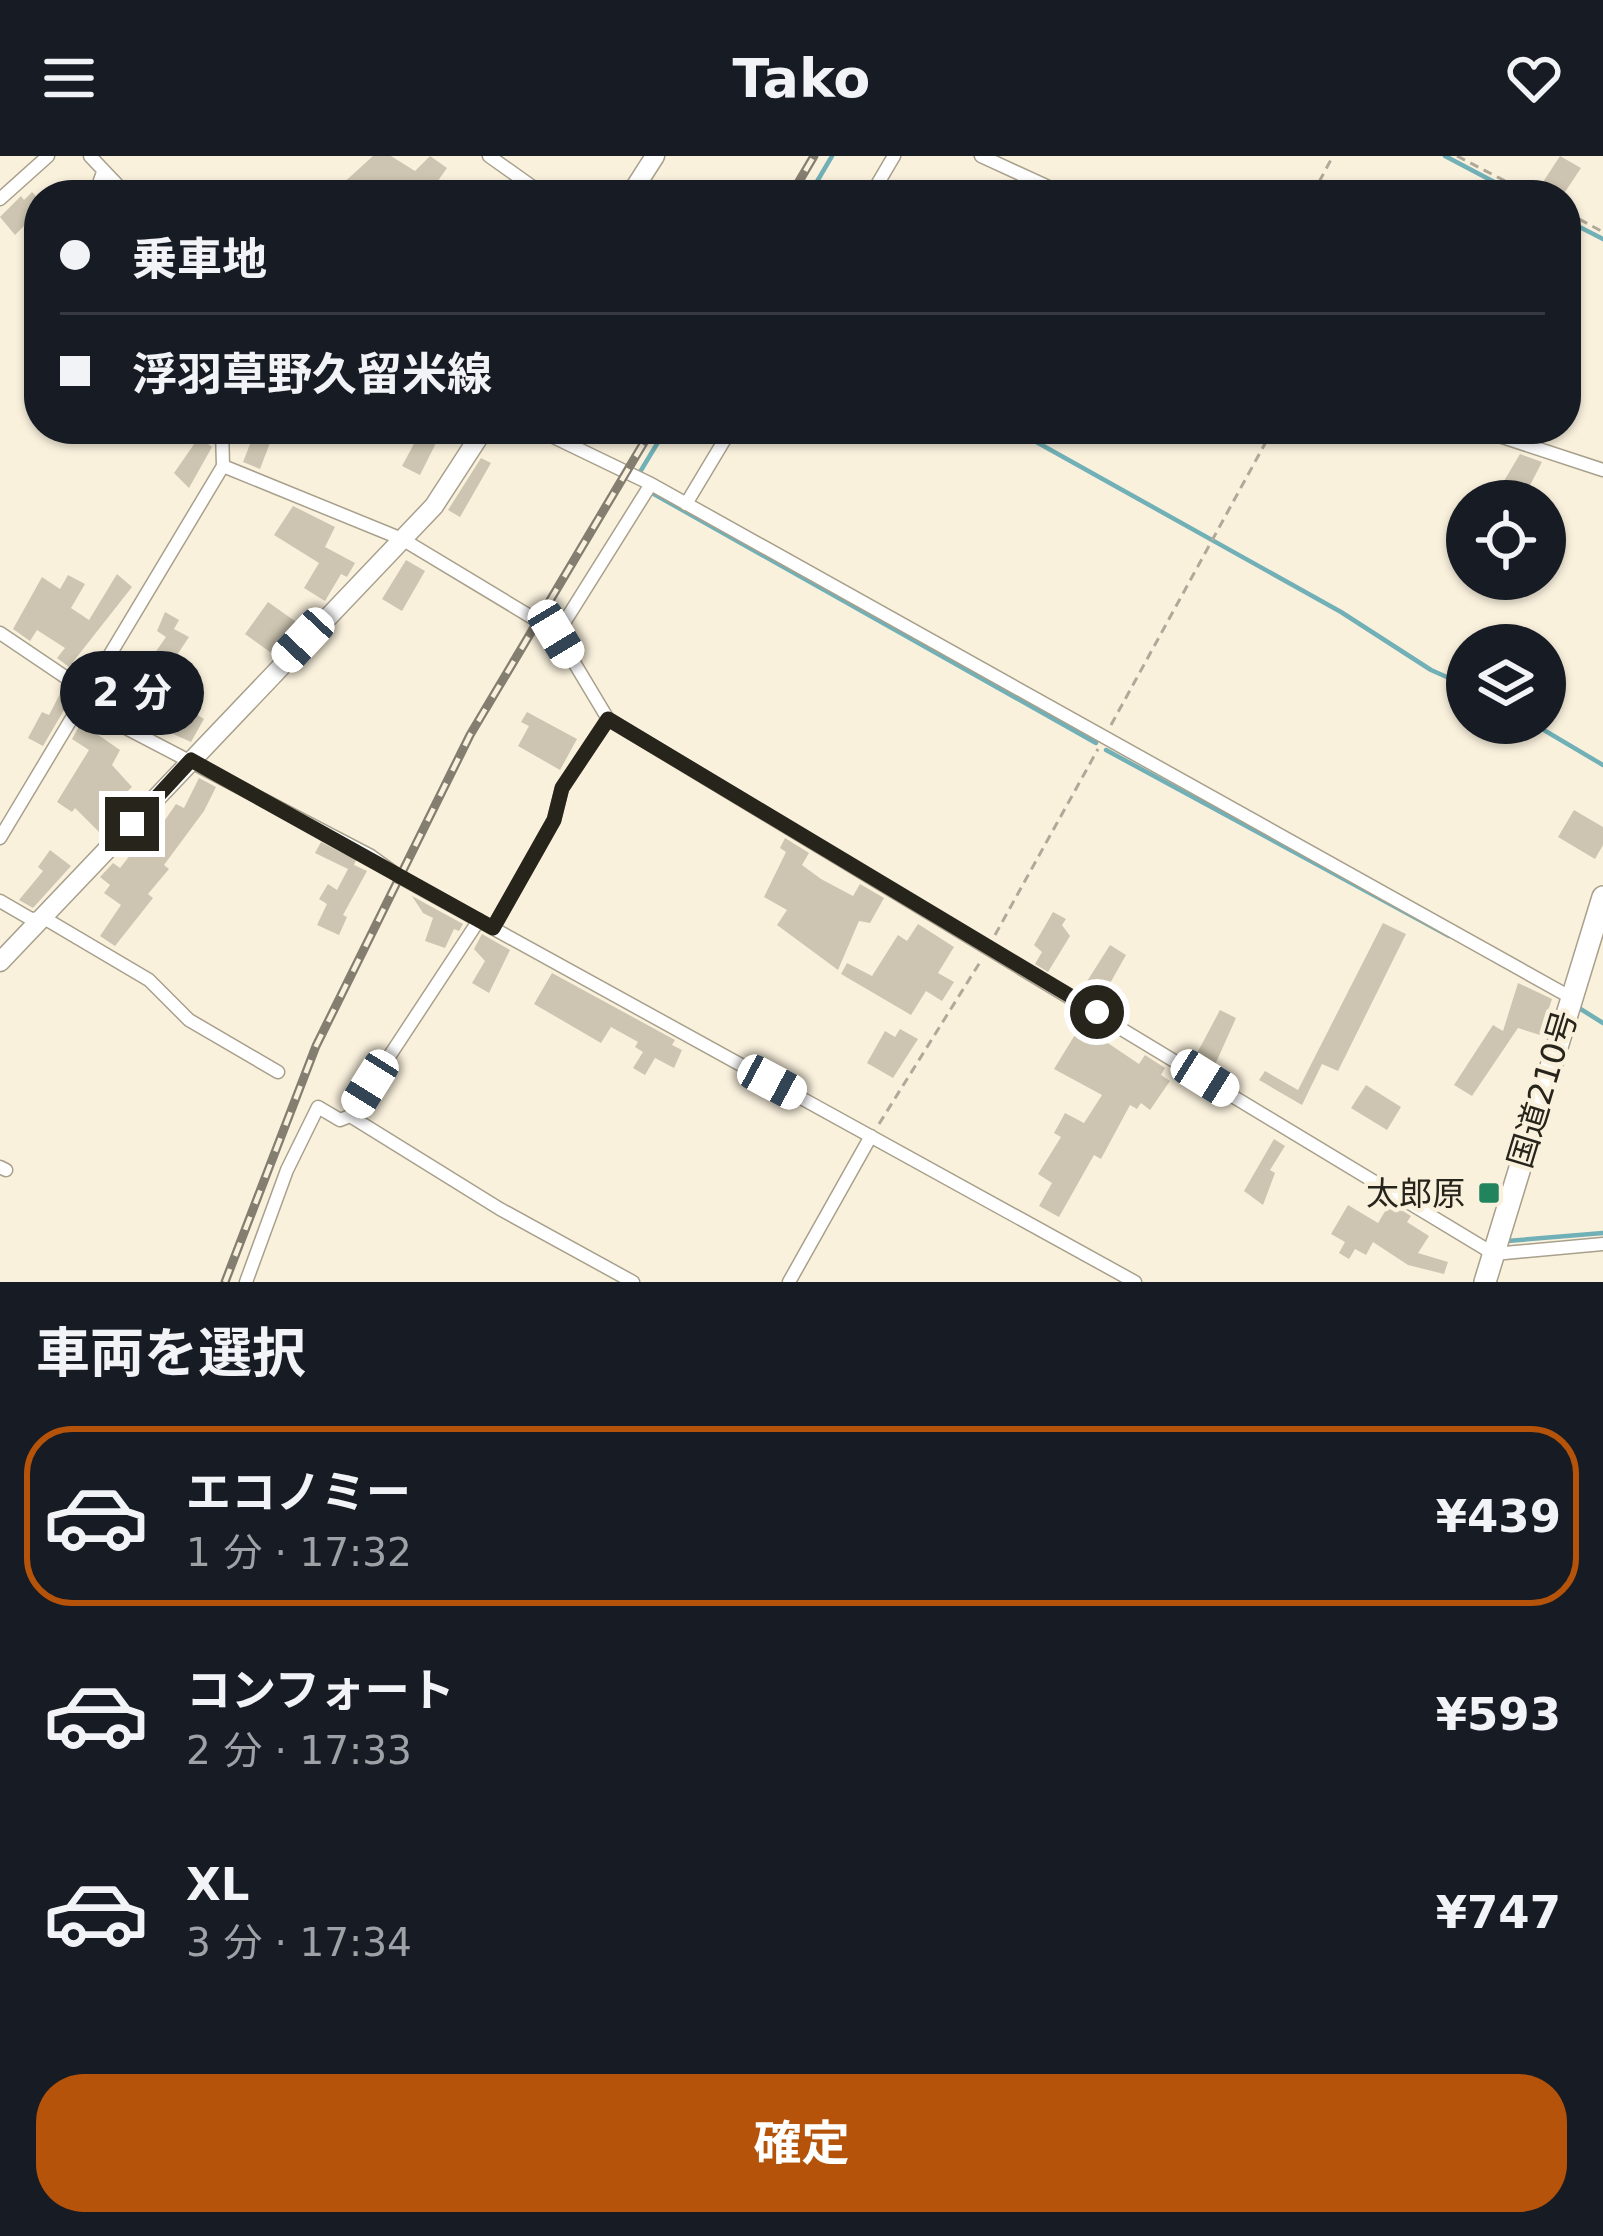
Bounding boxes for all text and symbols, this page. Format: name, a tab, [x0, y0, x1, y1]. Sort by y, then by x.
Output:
icon: menu	[36, 45, 102, 111]
icon: heart	[1501, 45, 1567, 111]
text: Tako	[733, 47, 870, 110]
text: 乗車地	[132, 233, 267, 286]
text: 浮羽草野久留米線	[132, 348, 492, 401]
map controls	[1446, 480, 1566, 744]
button: locate	[1446, 480, 1566, 600]
car	[522, 594, 590, 674]
car	[265, 601, 341, 679]
button: layers	[1446, 624, 1566, 744]
callout: 2 分	[60, 650, 204, 734]
text: 2 分	[92, 670, 172, 715]
route end	[105, 797, 159, 851]
route start	[1070, 985, 1124, 1039]
street label: 国道210号	[1500, 1006, 1585, 1172]
car	[336, 1044, 404, 1124]
car	[1165, 1044, 1245, 1112]
car	[732, 1049, 812, 1115]
place label: 太郎原	[1366, 1174, 1465, 1213]
marker: 太郎原	[1476, 1180, 1502, 1206]
text: 車両を選択	[36, 1322, 306, 1385]
icon: car	[42, 1462, 150, 1570]
text: エコノミー	[186, 1466, 411, 1519]
text: ¥439	[1436, 1490, 1561, 1543]
text: 1 分 · 17:32	[186, 1530, 412, 1575]
icon: car	[42, 1660, 150, 1768]
text: コンフォート	[186, 1664, 455, 1717]
text: ¥593	[1436, 1688, 1561, 1741]
text: 2 分 · 17:33	[186, 1728, 412, 1773]
icon: car	[42, 1858, 150, 1966]
text: XL	[186, 1858, 249, 1911]
text: ¥747	[1436, 1886, 1561, 1939]
text: 3 分 · 17:34	[186, 1920, 412, 1965]
button: 確定	[36, 2074, 1567, 2212]

